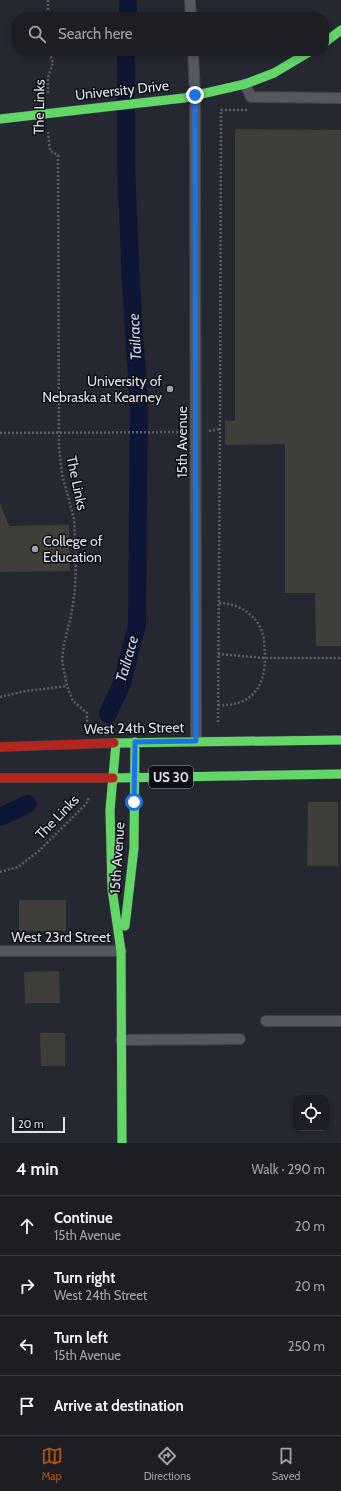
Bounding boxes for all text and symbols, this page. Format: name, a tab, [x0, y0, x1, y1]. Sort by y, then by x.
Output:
search box	[12, 12, 329, 56]
icon: search	[26, 23, 48, 45]
text: Search here	[58, 25, 133, 43]
street label: University Drive	[74, 76, 170, 104]
street label: The Links	[30, 79, 48, 135]
route end	[186, 86, 204, 104]
water label: Tailrace	[125, 313, 145, 361]
place label: University of Nebraska at Kearney	[42, 372, 162, 406]
marker: University of Nebraska at Kearney	[165, 384, 175, 394]
street label: 15th Avenue	[173, 406, 191, 478]
street label: The Links	[62, 454, 92, 512]
place label: College of Education	[43, 532, 103, 566]
marker: College of Education	[30, 544, 40, 554]
water label: Tailrace	[112, 634, 142, 684]
street label: West 24th Street	[84, 718, 185, 738]
road number: US 30	[149, 766, 193, 788]
street label: The Links	[31, 791, 83, 843]
route start	[125, 793, 143, 811]
street label: 15th Avenue	[106, 821, 128, 895]
street label: West 23rd Street	[11, 928, 111, 946]
map controls	[293, 1095, 329, 1131]
button: locate	[293, 1095, 329, 1131]
scale bar	[12, 1115, 65, 1134]
text: 20 m	[18, 1117, 44, 1131]
text: 4 min	[16, 1159, 59, 1179]
text: Walk · 290 m	[252, 1161, 325, 1177]
text: Continue	[54, 1209, 113, 1227]
icon: ahead	[16, 1215, 38, 1237]
text: 20 m	[295, 1218, 325, 1234]
text: 15th Avenue	[54, 1227, 121, 1243]
text: Turn right	[54, 1269, 115, 1287]
icon: right	[16, 1275, 38, 1297]
text: 20 m	[295, 1278, 325, 1294]
text: West 24th Street	[54, 1287, 147, 1303]
text: Turn left	[54, 1329, 108, 1347]
icon: left	[16, 1335, 38, 1357]
text: 250 m	[288, 1338, 325, 1354]
text: 15th Avenue	[54, 1347, 121, 1363]
icon: arrive	[16, 1395, 38, 1417]
text: Arrive at destination	[54, 1397, 184, 1415]
tab: Map	[41, 1445, 63, 1483]
tab: Directions	[144, 1445, 191, 1483]
tab: Saved	[272, 1445, 300, 1483]

